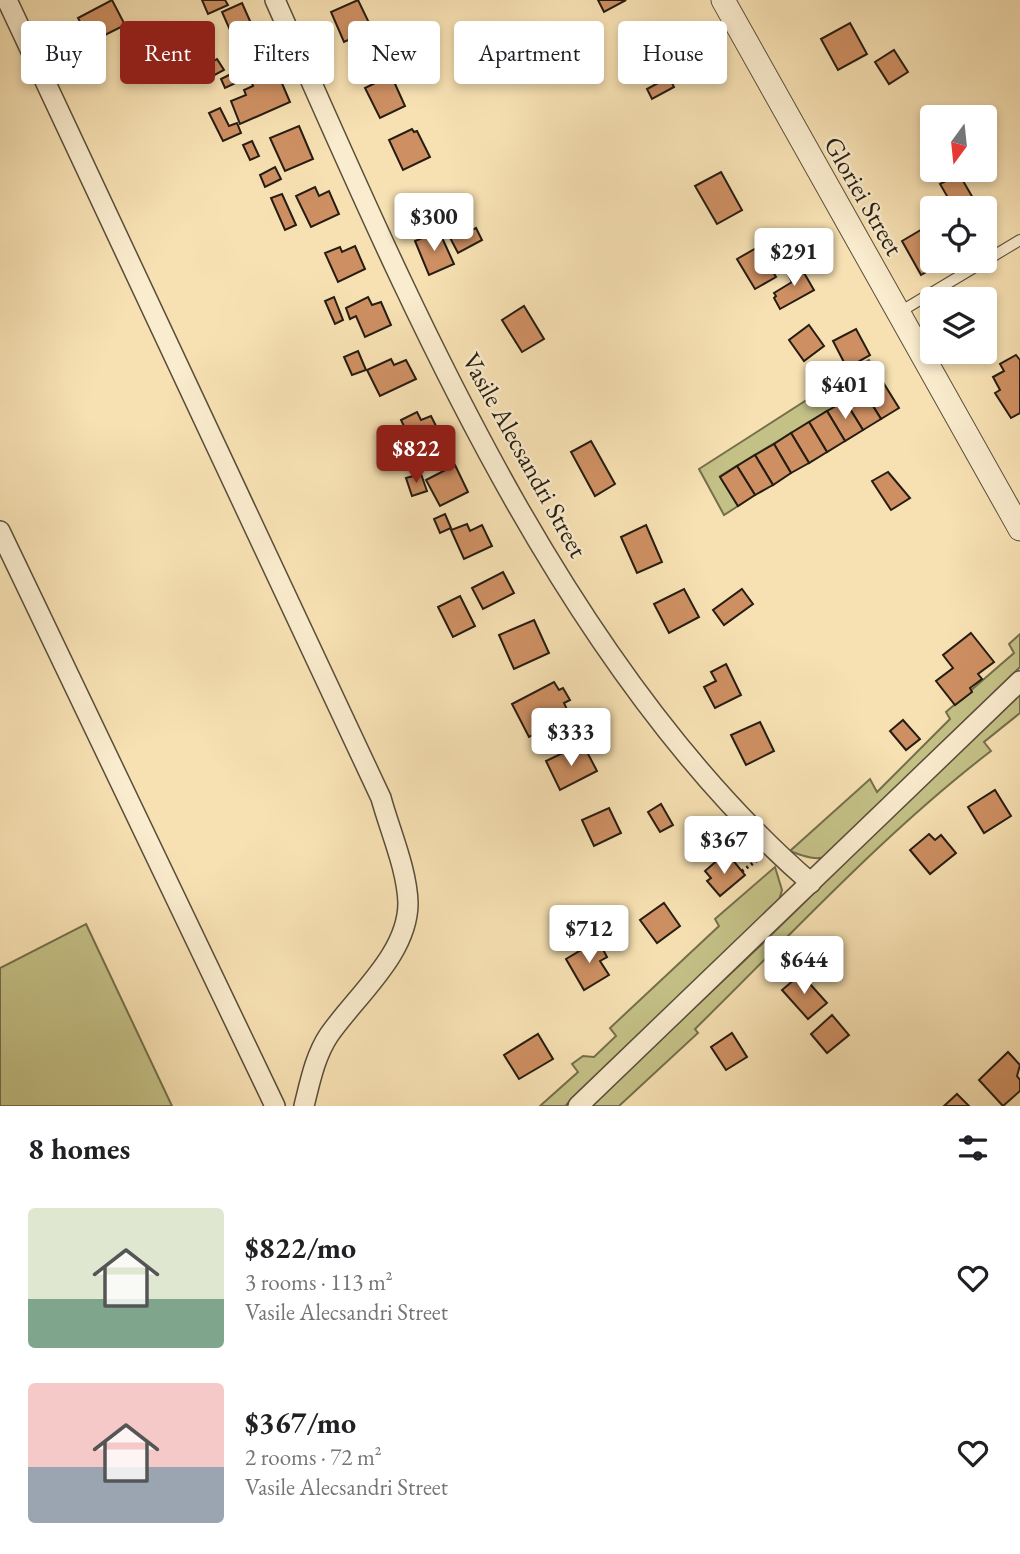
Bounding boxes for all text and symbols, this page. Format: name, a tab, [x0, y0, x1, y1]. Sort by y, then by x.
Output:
chip: Buy	[21, 21, 106, 84]
chip: Rent	[120, 21, 215, 84]
chip: Filters	[229, 21, 334, 84]
chip: New	[348, 21, 440, 84]
chip: Apartment	[454, 21, 604, 84]
chip: House	[618, 21, 727, 84]
north arrow	[920, 105, 998, 182]
map controls	[920, 105, 997, 364]
street label: Gloriei Street	[816, 130, 912, 262]
pin: $300	[393, 194, 475, 253]
button: locate	[920, 196, 997, 273]
text: $300	[410, 201, 458, 231]
pin: $291	[753, 229, 835, 288]
text: $291	[770, 236, 818, 266]
button: layers	[920, 287, 997, 364]
street label: Vasile Alecsandri Street	[455, 346, 595, 564]
pin: $401	[804, 362, 886, 421]
text: $401	[821, 369, 869, 399]
pin: $822	[375, 426, 457, 485]
text: $822	[392, 433, 440, 463]
pin: $333	[530, 708, 612, 768]
text: $333	[547, 716, 595, 746]
pin: $367	[683, 816, 765, 876]
text: $367	[700, 824, 748, 854]
pin: $712	[548, 906, 630, 965]
text: $712	[565, 913, 613, 943]
pin: $644	[763, 936, 845, 996]
text: $644	[780, 944, 828, 974]
text: 8 homes	[28, 1129, 130, 1168]
icon: filters	[954, 1129, 992, 1167]
text: $822/mo	[245, 1228, 356, 1267]
icon: home	[84, 1236, 168, 1320]
icon: heart	[954, 1259, 992, 1297]
text: 3 rooms · 113 m²	[245, 1267, 393, 1297]
text: Vasile Alecsandri Street	[245, 1297, 448, 1327]
text: $367/mo	[245, 1403, 356, 1442]
icon: home	[84, 1411, 168, 1495]
icon: heart	[954, 1434, 992, 1472]
text: 2 rooms · 72 m²	[245, 1442, 382, 1472]
text: Vasile Alecsandri Street	[245, 1472, 448, 1502]

